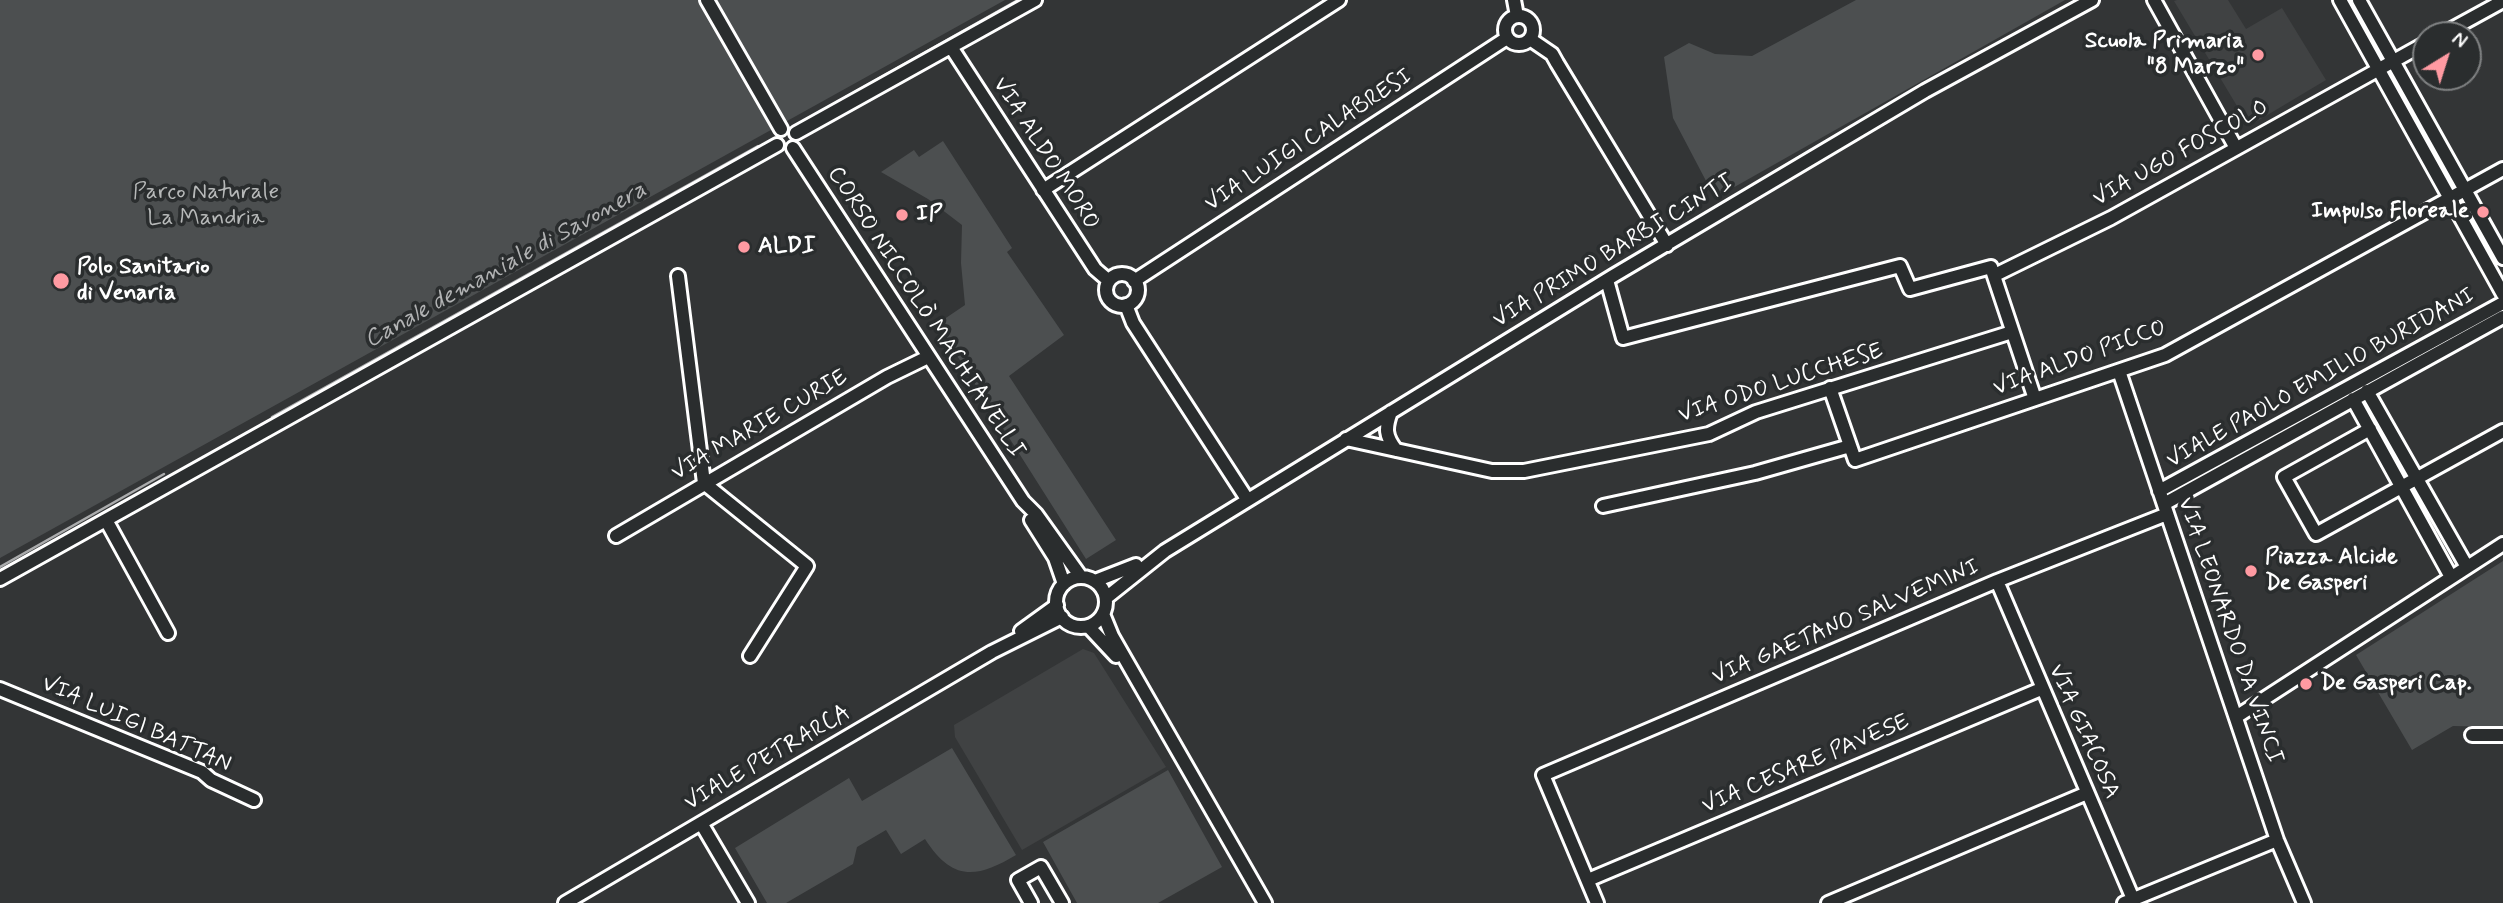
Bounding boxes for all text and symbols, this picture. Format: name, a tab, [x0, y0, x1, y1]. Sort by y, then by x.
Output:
north arrow	[2412, 21, 2482, 91]
text: N	[2446, 27, 2472, 54]
place label: Scuola Primaria "8 Marzo"	[2085, 28, 2244, 82]
marker: Scuola Primaria "8 Marzo"	[2250, 47, 2266, 63]
street label: VIA LUIGI CALABRESI	[1200, 64, 1418, 218]
street label: VIA ALDO MORO	[985, 73, 1105, 235]
street label: VIA UGO FOSCOLO	[2088, 94, 2274, 214]
street label: CORSO NICCOLÒ MACHIAVELLI	[820, 162, 1030, 464]
street label: VIA PRIMO BARBI CINTI	[1489, 169, 1739, 335]
water label: Canale demaniale di Savonera	[360, 176, 652, 356]
park label: Parco Naturale La Mandria	[133, 179, 279, 233]
place label: Impulso Floreale	[2311, 198, 2469, 226]
place label: IP	[916, 201, 943, 229]
marker: Impulso Floreale	[2475, 204, 2491, 220]
marker: IP	[894, 207, 910, 223]
place label: ALDI	[758, 233, 815, 261]
marker: ALDI	[736, 239, 752, 255]
place label: Polo Sanitario di Venaria	[77, 254, 210, 308]
marker: Polo Sanitario di Venaria	[51, 271, 71, 291]
street label: VIALE PAOLO EMILIO BURIDANI	[2162, 283, 2480, 475]
street label: VIA ALDO PICCO	[1990, 315, 2170, 403]
street label: VIA ODO LUCCHESE	[1675, 338, 1887, 430]
street label: VIA MARIE CURIE	[667, 364, 853, 488]
street label: VIA LEONARDO DA VINCI	[2170, 494, 2288, 768]
place label: Piazza Alcide De Gasperi	[2265, 544, 2398, 598]
street label: VIA GAETANO SALVEMINI	[1708, 554, 1984, 692]
marker: Piazza Alcide De Gasperi	[2243, 563, 2259, 579]
street label: VIA GIACOSA	[2041, 660, 2125, 804]
place label: De Gasperi Cap.	[2320, 670, 2472, 698]
street label: VIA LUIGI BATTAN	[37, 671, 235, 779]
marker: De Gasperi Cap.	[2298, 676, 2314, 692]
street label: VIALE PETRARCA	[680, 700, 856, 818]
street label: VIA CESARE PAVESE	[1698, 709, 1914, 821]

